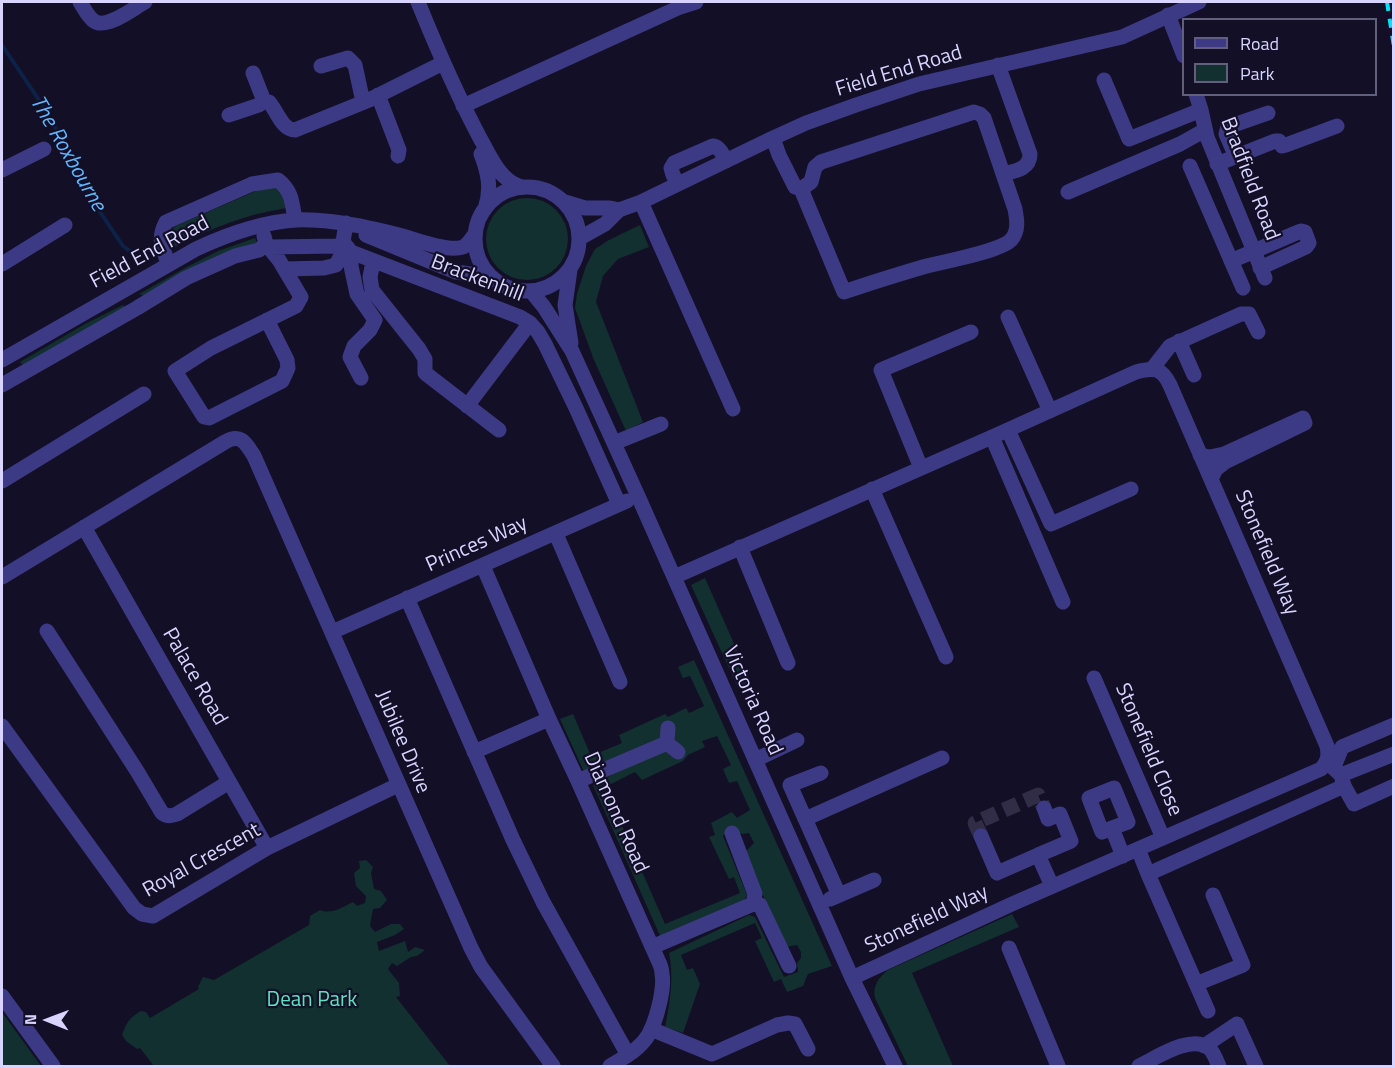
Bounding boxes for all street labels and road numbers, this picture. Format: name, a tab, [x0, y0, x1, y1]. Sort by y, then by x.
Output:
street label: Field End Road	[833, 41, 965, 103]
street label: Bradfield Road	[1214, 114, 1284, 244]
street label: Field End Road	[86, 211, 214, 295]
street label: Brackenhill	[427, 250, 527, 308]
street label: Stonefield Way	[1228, 487, 1304, 619]
street label: Princes Way	[422, 511, 532, 579]
street label: Palace Road	[156, 624, 232, 730]
street label: Victoria Road	[717, 642, 787, 760]
street label: Stonefield Close	[1109, 680, 1187, 820]
street label: Jubilee Drive	[369, 687, 435, 797]
street label: Diamond Road	[577, 749, 653, 877]
street label: Royal Crescent	[139, 818, 265, 904]
street label: Stonefield Way	[861, 880, 993, 960]

